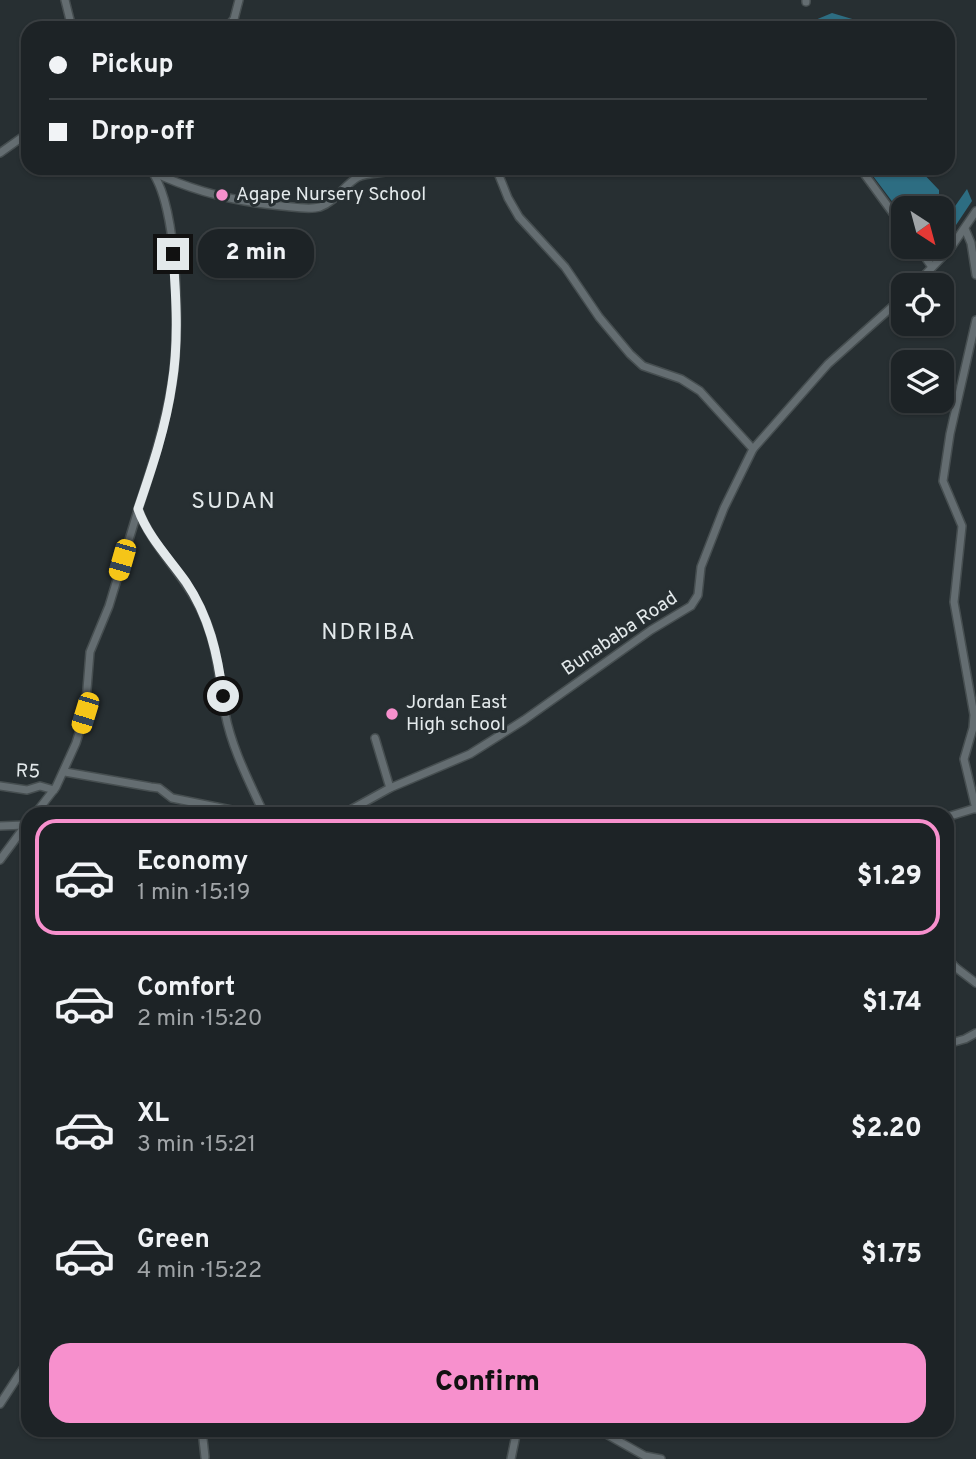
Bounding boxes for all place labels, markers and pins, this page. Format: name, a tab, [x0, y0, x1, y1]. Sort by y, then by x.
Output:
place label: Agape Nursery School	[236, 183, 426, 207]
marker: Agape Nursery School	[214, 187, 230, 203]
place label: Jordan East High school	[406, 691, 507, 737]
marker: Jordan East High school	[384, 706, 400, 722]

